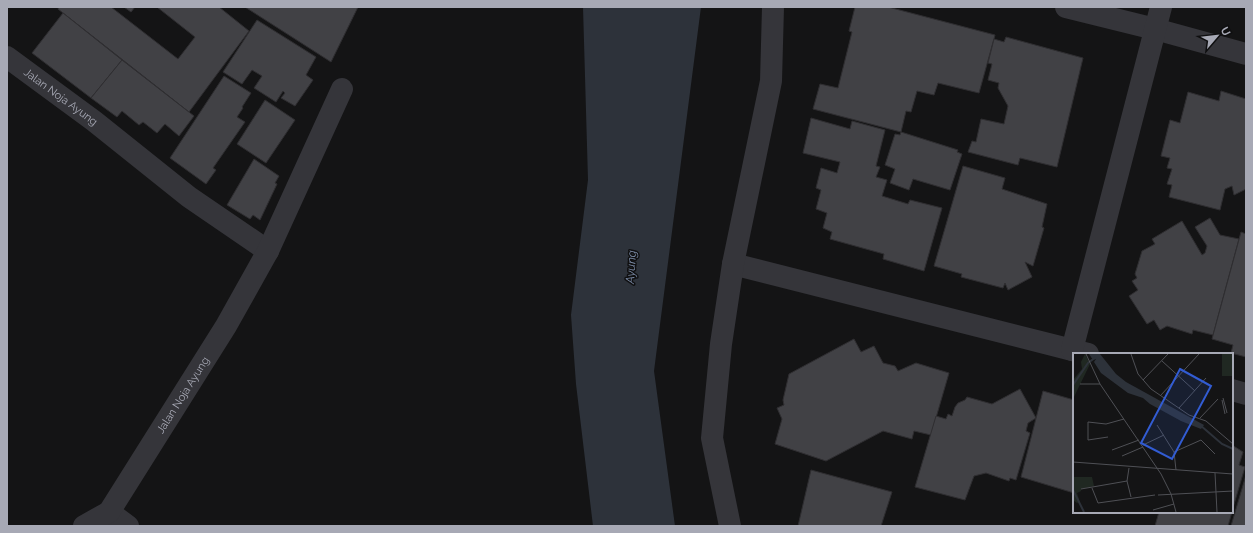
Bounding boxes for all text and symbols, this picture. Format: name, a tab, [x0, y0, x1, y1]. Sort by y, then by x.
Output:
north arrow	[1197, 16, 1237, 56]
text: U	[1218, 25, 1233, 38]
street label: Jalan Noja Ayung	[22, 65, 100, 128]
water label: Ayung	[623, 250, 639, 285]
inset map	[1073, 353, 1233, 513]
street label: Jalan Noja Ayung	[154, 354, 212, 436]

